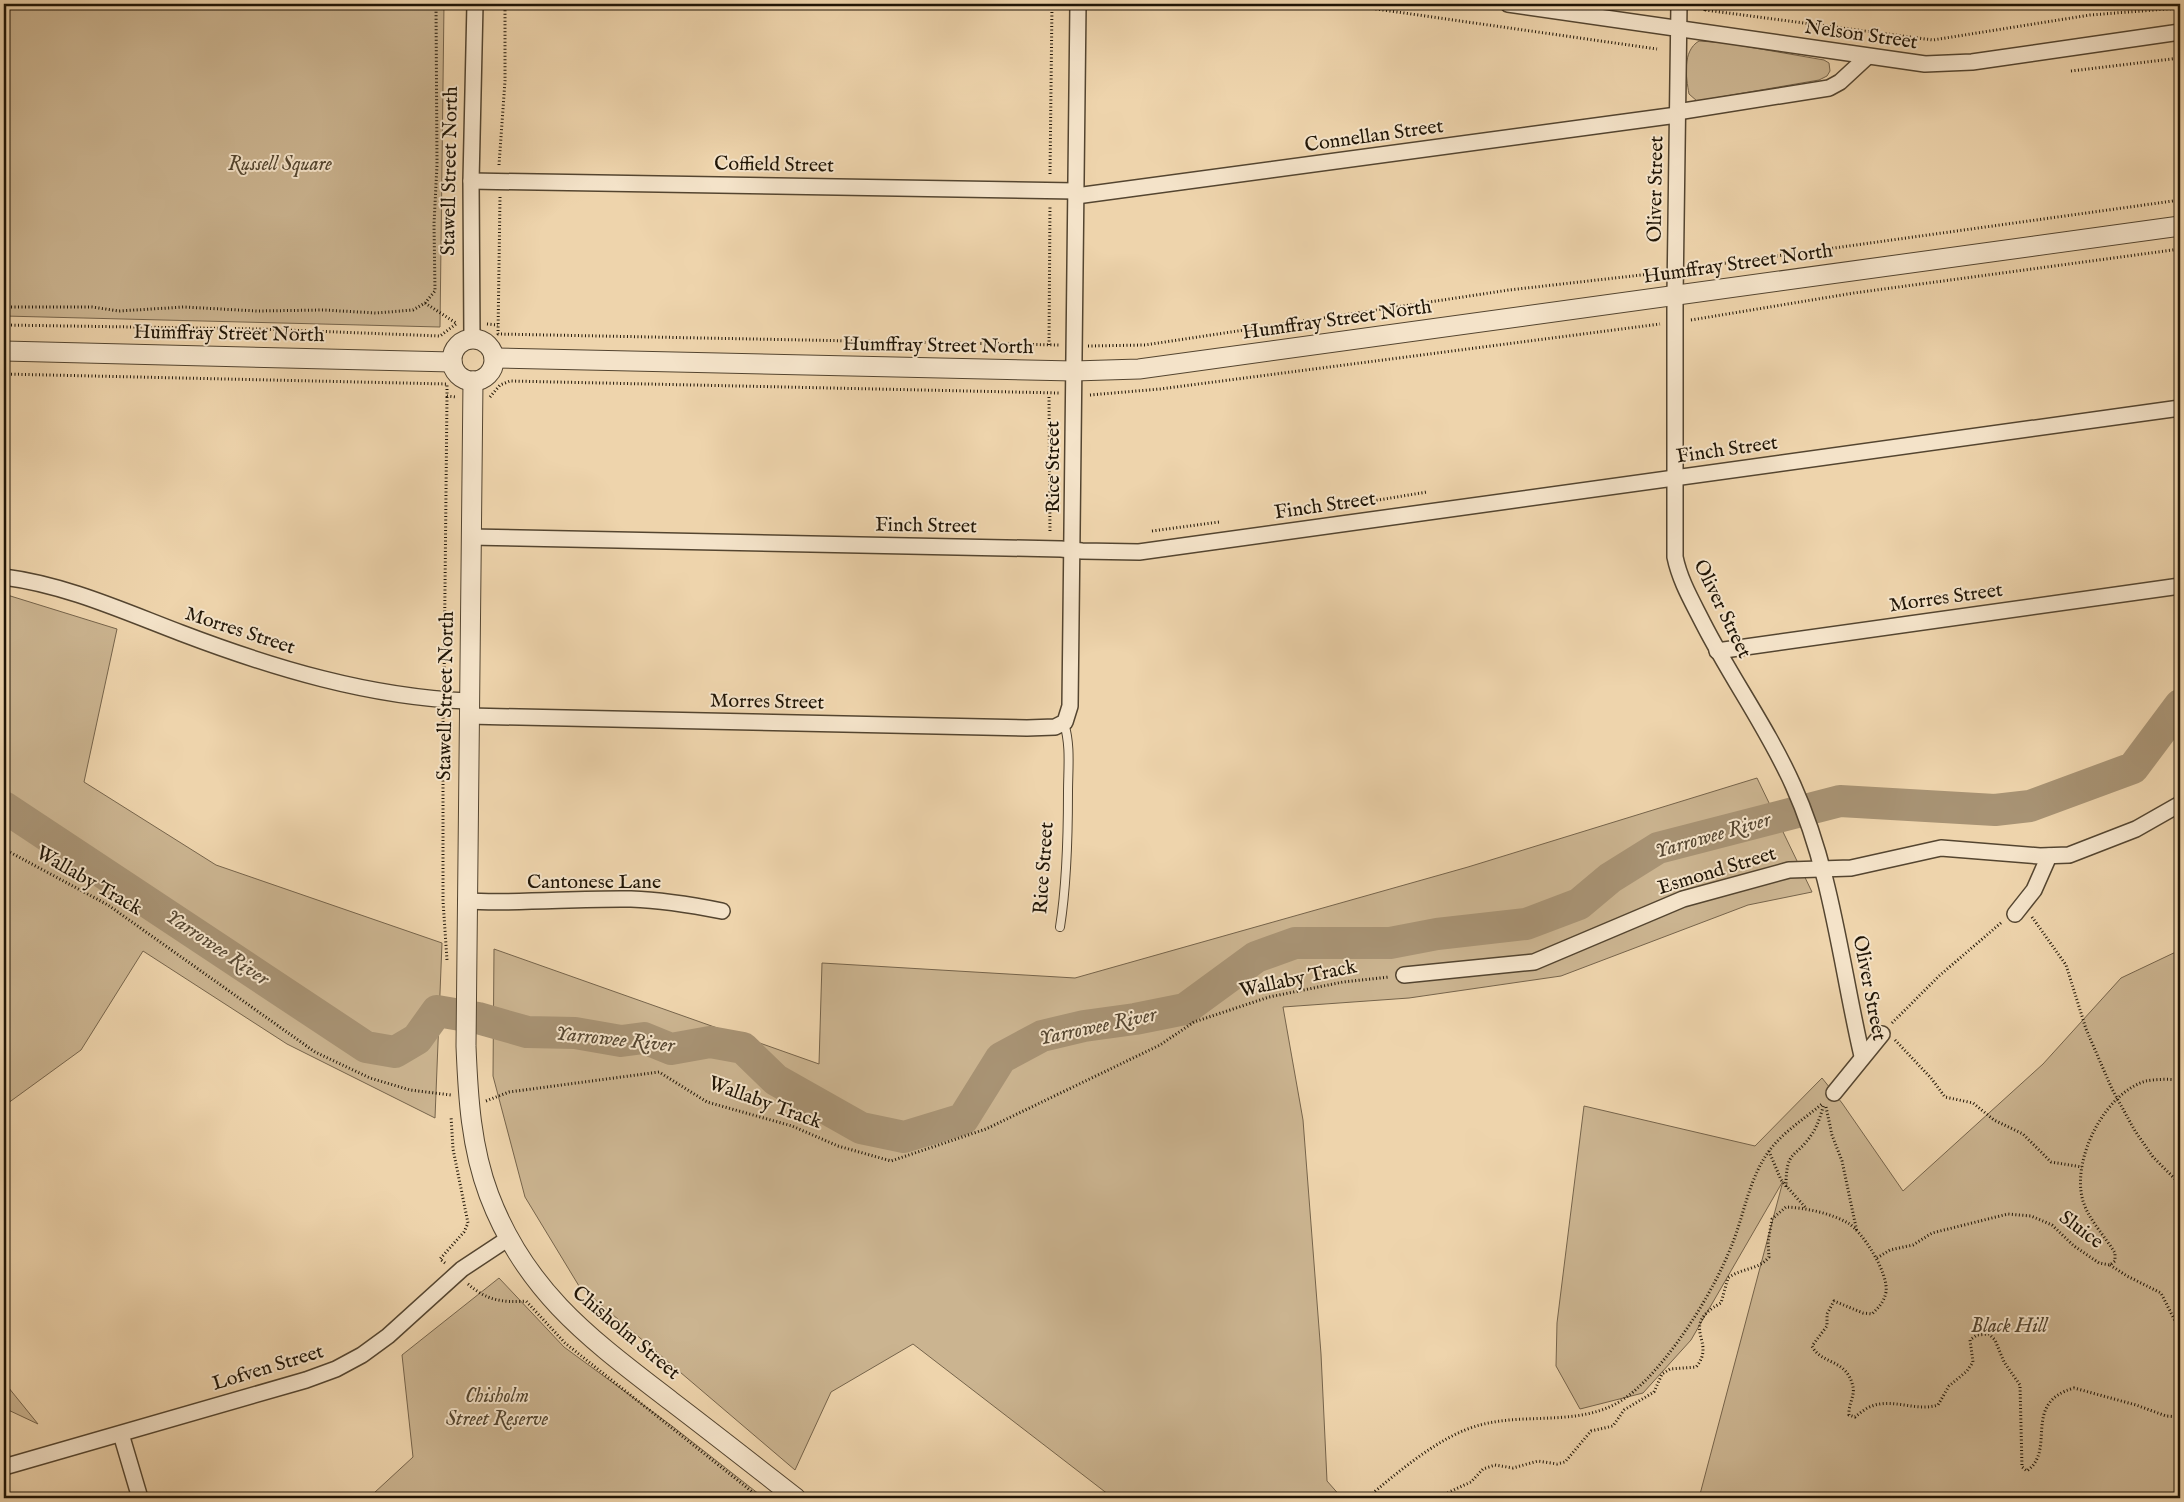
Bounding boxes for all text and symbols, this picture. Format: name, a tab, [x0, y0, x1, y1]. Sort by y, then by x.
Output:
street label: Nelson Street	[1803, 15, 1919, 55]
street label: Stawell Street North	[436, 86, 464, 256]
street label: Connellan Street	[1303, 114, 1445, 158]
street label: Oliver Street	[1643, 135, 1669, 243]
street label: Coffield Street	[714, 151, 834, 179]
park label: Russell Square	[228, 152, 332, 177]
street label: Humffray Street North	[1642, 238, 1835, 290]
street label: Humffray Street North	[1241, 294, 1434, 346]
street label: Humffray Street North	[133, 320, 325, 348]
street label: Humffray Street North	[842, 332, 1034, 360]
street label: Rice Street	[1041, 421, 1066, 513]
street label: Finch Street	[1675, 431, 1779, 469]
street label: Finch Street	[1273, 487, 1377, 525]
street label: Finch Street	[875, 513, 977, 539]
street label: Oliver Street	[1687, 556, 1757, 663]
street label: Morres Street	[1888, 578, 2004, 618]
street label: Morres Street	[182, 601, 298, 661]
street label: Stawell Street North	[432, 611, 460, 781]
street label: Morres Street	[710, 689, 824, 715]
water label: Yarrowee River	[1652, 806, 1775, 865]
street label: Rice Street	[1028, 821, 1060, 915]
street label: Wallaby Track	[31, 840, 147, 922]
street label: Esmond Street	[1655, 841, 1779, 901]
street label: Cantonese Lane	[527, 870, 661, 895]
water label: Yarrowee River	[160, 903, 275, 993]
street label: Oliver Street	[1847, 933, 1891, 1043]
street label: Wallaby Track	[1237, 954, 1359, 1004]
water label: Yarrowee River	[1037, 1001, 1160, 1053]
water label: Yarrowee River	[554, 1020, 677, 1060]
street label: Wallaby Track	[705, 1071, 825, 1135]
street label: Sluice	[2054, 1205, 2108, 1255]
street label: Chisholm Street	[567, 1280, 685, 1386]
park label: Black Hill	[1971, 1314, 2050, 1339]
street label: Lofven Street	[209, 1339, 327, 1397]
park label: Chisholm Street Reserve	[446, 1384, 549, 1432]

